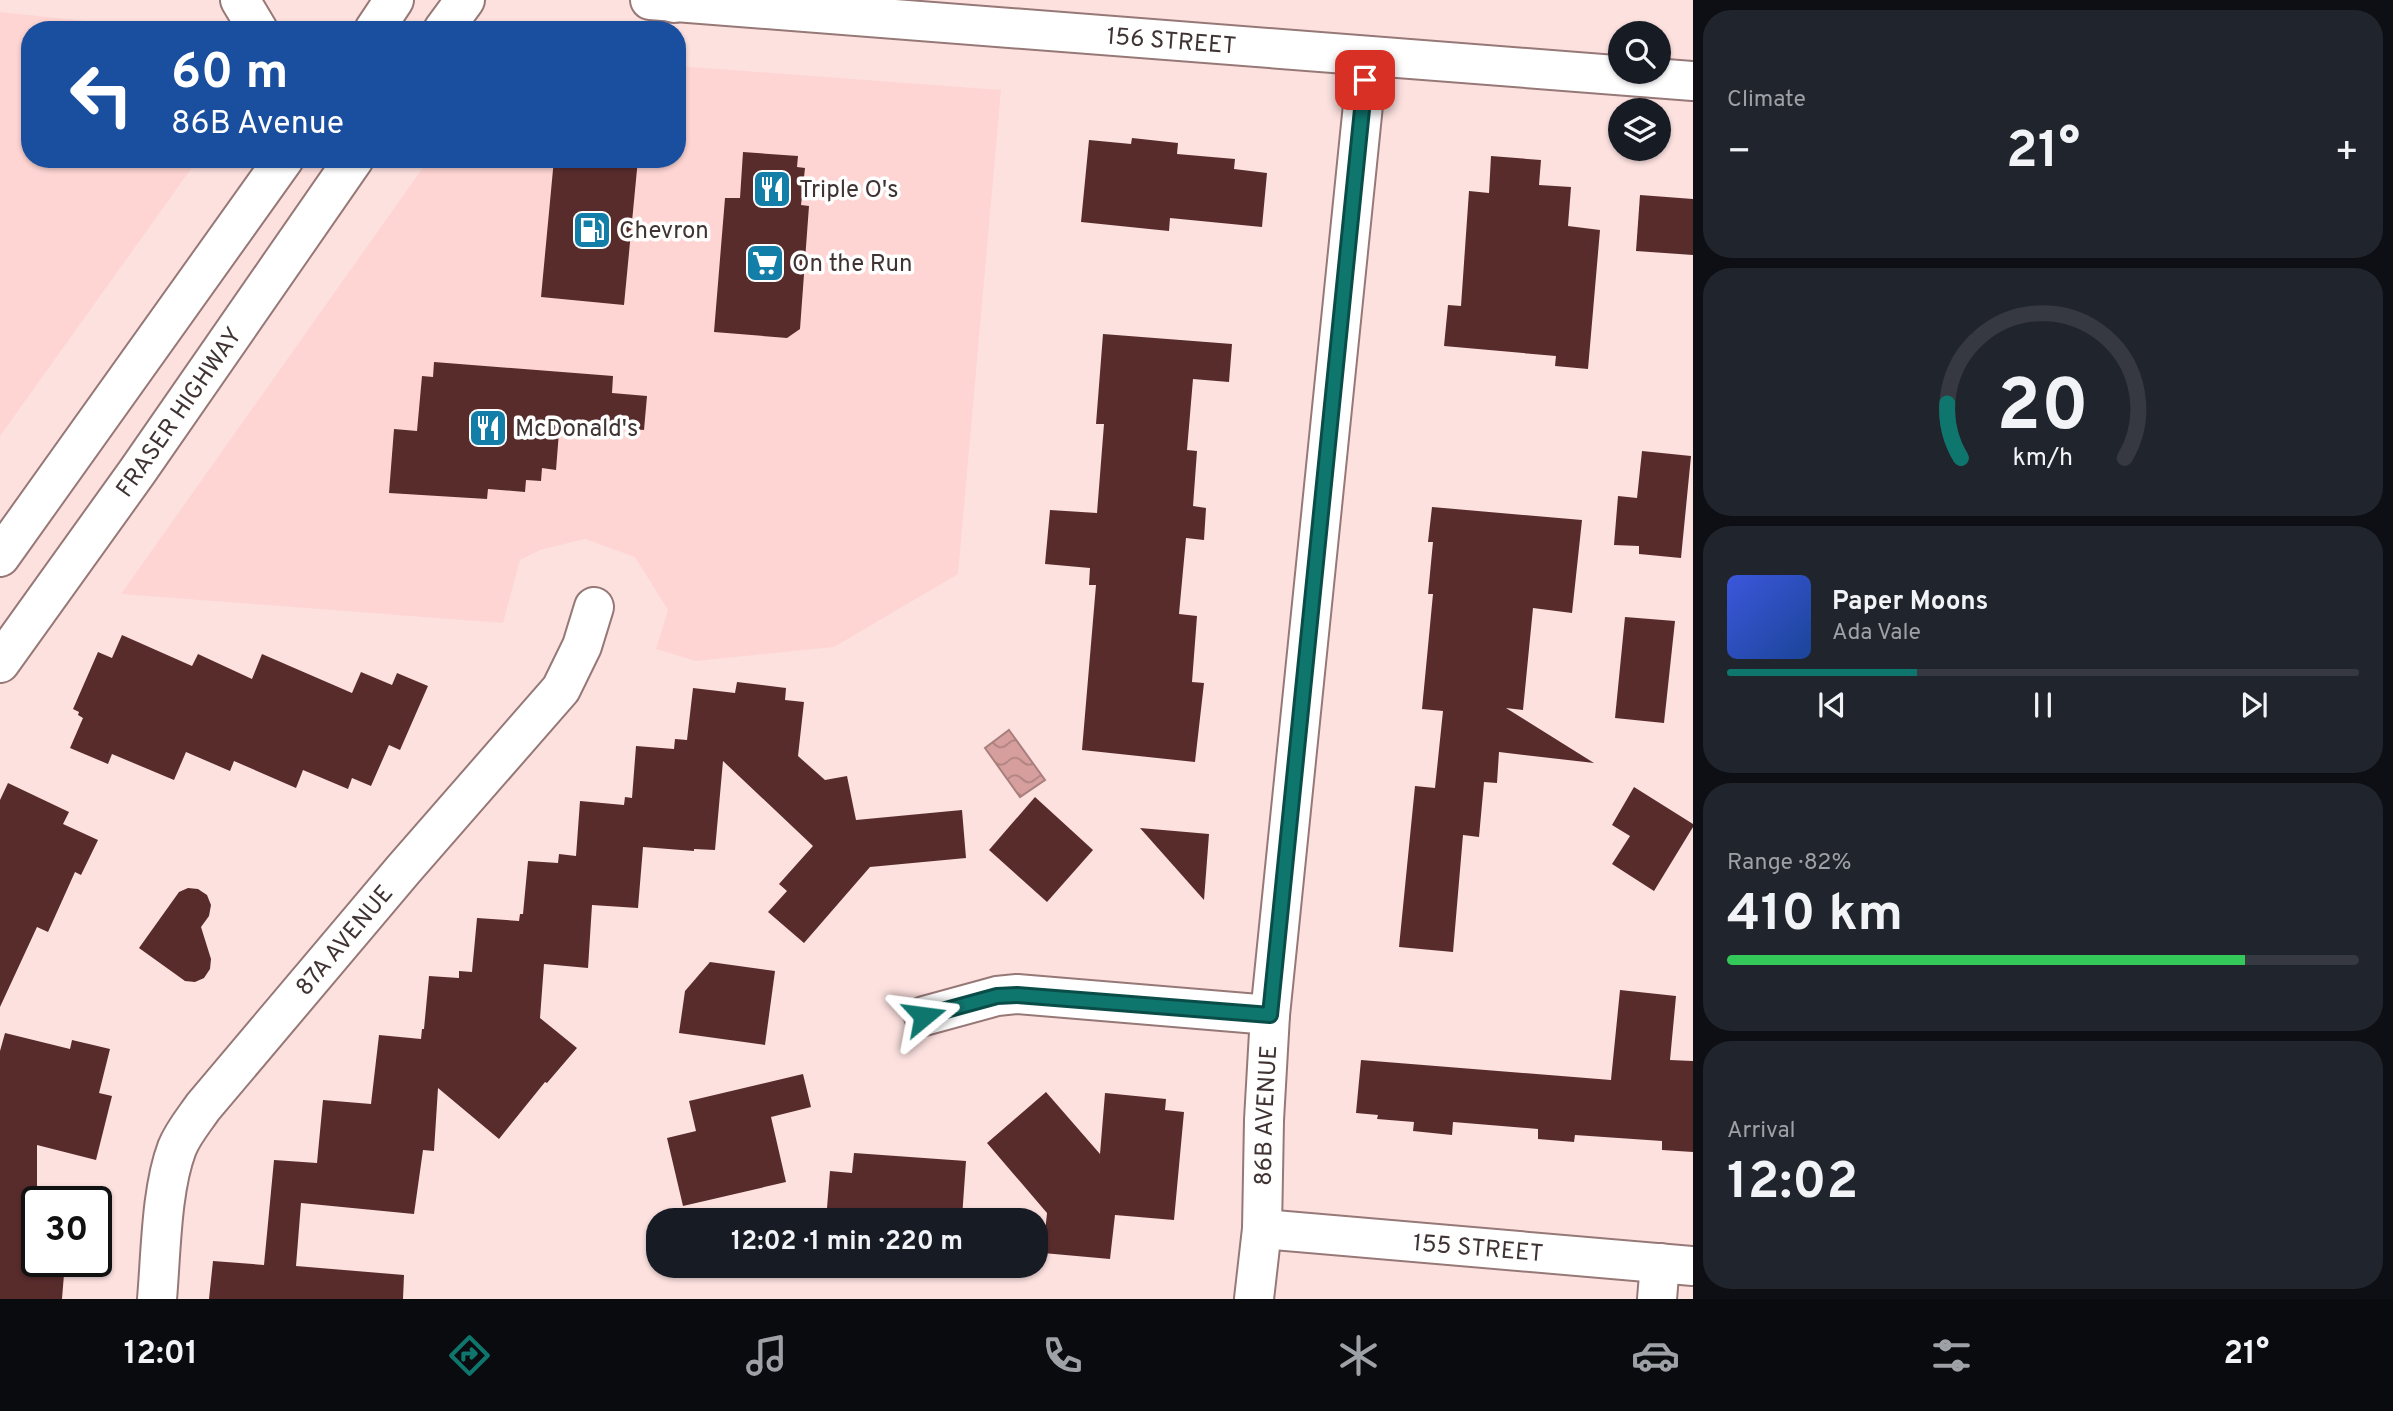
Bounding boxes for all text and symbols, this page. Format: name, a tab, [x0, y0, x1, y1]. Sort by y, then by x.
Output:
map controls	[1608, 21, 1671, 161]
button: search	[1608, 21, 1671, 84]
street label: 156 STREET	[1105, 22, 1237, 62]
text: 60 m	[171, 44, 289, 106]
icon: left	[56, 49, 147, 140]
pin	[1335, 50, 1395, 110]
icon: arrive	[1346, 61, 1384, 99]
text: Climate	[1727, 86, 1806, 115]
button: layers	[1608, 98, 1671, 161]
text: 86B Avenue	[171, 105, 344, 145]
text: 21°	[2006, 120, 2080, 186]
text: −	[1727, 129, 1752, 178]
text: +	[2334, 129, 2359, 178]
restaurant icon: Triple O's	[751, 168, 793, 210]
place label: Triple O's	[799, 176, 899, 206]
fuel station icon: Chevron	[571, 209, 613, 251]
place label: Chevron	[619, 217, 709, 247]
supermarket icon: On the Run	[744, 242, 786, 284]
place label: On the Run	[792, 250, 913, 280]
street label: FRASER HIGHWAY	[111, 322, 250, 504]
text: 20	[1997, 364, 2089, 456]
restaurant icon: McDonald's	[467, 407, 509, 449]
place label: McDonald's	[515, 415, 638, 445]
text: km/h	[2013, 442, 2073, 474]
text: Paper Moons	[1832, 586, 1988, 619]
text: Ada Vale	[1832, 619, 1921, 648]
icon: previous	[1813, 686, 1851, 724]
icon: pause	[2024, 686, 2062, 724]
icon: next	[2235, 686, 2273, 724]
text: Range · 82%	[1727, 849, 1851, 878]
street label: 87A AVENUE	[290, 880, 401, 1003]
text: 410 km	[1727, 883, 1903, 949]
position arrow	[887, 979, 961, 1053]
street label: 86B AVENUE	[1250, 1044, 1285, 1186]
text: Arrival	[1727, 1117, 1796, 1146]
text: 12:02	[1727, 1151, 1858, 1217]
speed limit sign: 30	[21, 1186, 112, 1277]
text: 12:02 · 1 min · 220 m	[731, 1226, 963, 1259]
street label: 155 STREET	[1412, 1229, 1544, 1270]
icon: directions	[445, 1331, 494, 1380]
icon: music	[742, 1331, 791, 1380]
icon: phone	[1038, 1331, 1087, 1380]
icon: climate	[1334, 1331, 1383, 1380]
icon: car	[1631, 1331, 1680, 1380]
icon: filters	[1927, 1331, 1976, 1380]
text: 12:01	[124, 1335, 198, 1375]
text: 21°	[2224, 1335, 2269, 1375]

